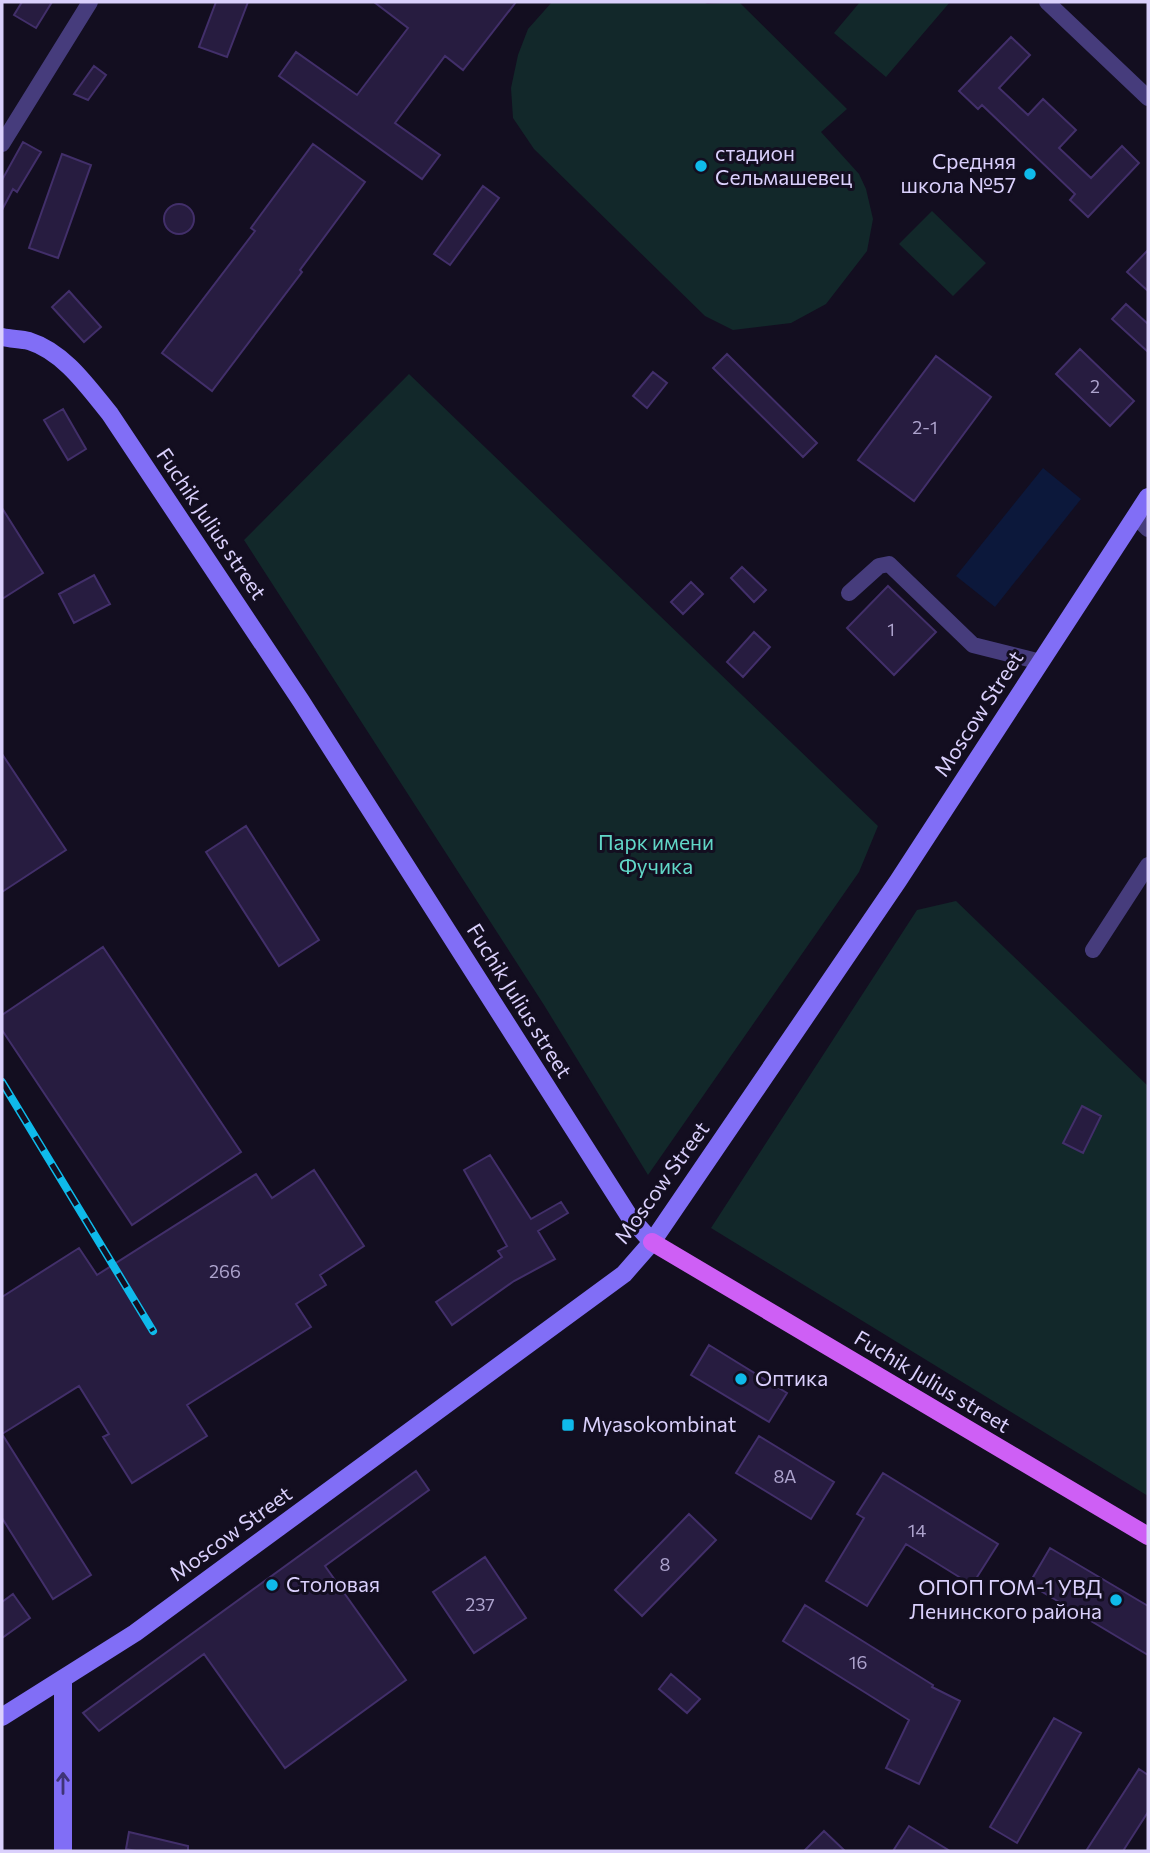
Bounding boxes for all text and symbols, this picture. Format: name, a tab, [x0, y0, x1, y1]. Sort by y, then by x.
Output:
place label: стадион Сельмашевец	[715, 140, 852, 189]
place label: Средняя школа №57	[901, 148, 1016, 197]
marker: стадион Сельмашевец	[693, 158, 709, 174]
marker: Средняя школа №57	[1022, 166, 1038, 182]
house number: 2	[1090, 375, 1100, 397]
house number: 2-1	[912, 416, 938, 438]
street label: Fuchik Julius street	[152, 443, 272, 604]
house number: 1	[887, 618, 895, 640]
street label: Moscow Street	[928, 646, 1028, 781]
park label: Парк имени Фучика	[598, 829, 714, 878]
street label: Fuchik Julius street	[463, 918, 578, 1082]
street label: Moscow Street	[608, 1116, 713, 1248]
house number: 266	[209, 1260, 241, 1282]
street label: Fuchik Julius street	[850, 1324, 1015, 1437]
place label: Оптика	[755, 1365, 828, 1390]
marker: Оптика	[733, 1371, 749, 1387]
place label: Myasokombinat	[582, 1411, 736, 1436]
marker: Myasokombinat	[560, 1417, 576, 1433]
house number: 8А	[774, 1465, 796, 1487]
street label: Moscow Street	[164, 1480, 296, 1585]
house number: 14	[908, 1519, 926, 1541]
house number: 8	[660, 1553, 671, 1575]
place label: Столовая	[286, 1571, 380, 1596]
place label: ОПОП ГОМ-1 УВД Ленинского района	[909, 1574, 1102, 1623]
marker: Столовая	[264, 1577, 280, 1593]
marker: ОПОП ГОМ-1 УВД Ленинского района	[1108, 1592, 1124, 1608]
house number: 237	[465, 1593, 495, 1615]
house number: 16	[849, 1651, 867, 1673]
one-way arrow	[56, 1772, 70, 1795]

